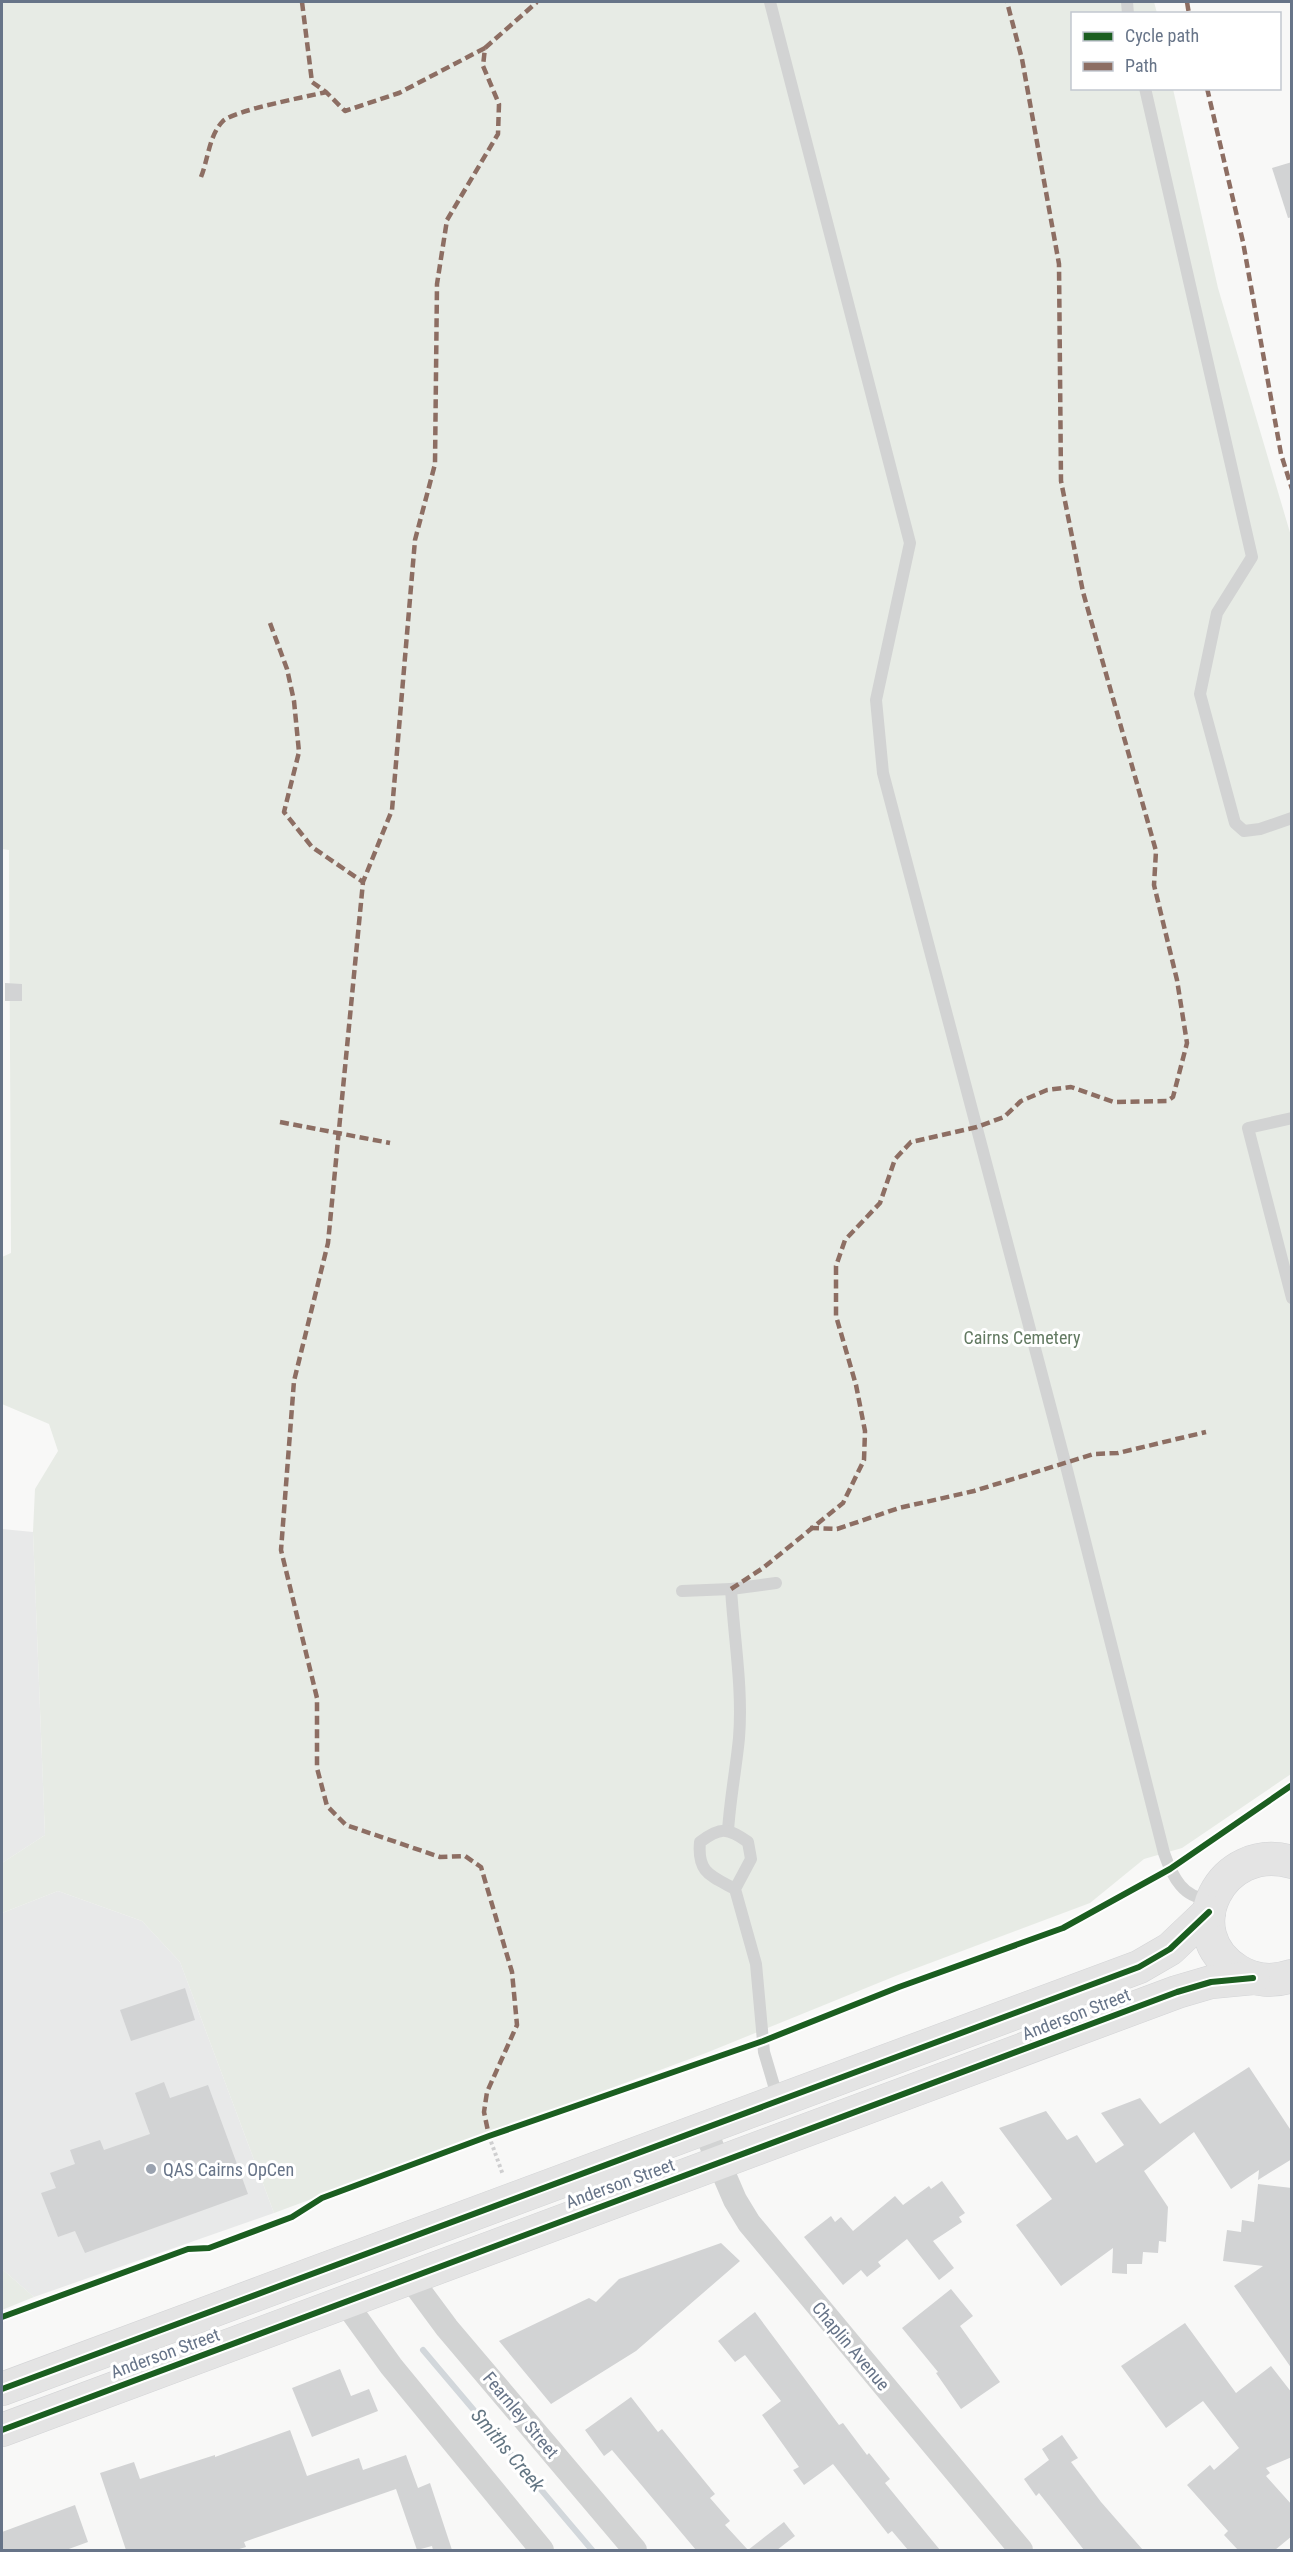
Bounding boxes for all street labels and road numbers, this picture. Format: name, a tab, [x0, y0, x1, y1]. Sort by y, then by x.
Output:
street label: Anderson Street	[1019, 1984, 1133, 2044]
street label: Anderson Street	[563, 2154, 677, 2212]
street label: Chaplin Avenue	[808, 2297, 894, 2395]
street label: Anderson Street	[108, 2324, 222, 2382]
street label: Fearnley Street	[479, 2368, 563, 2462]

